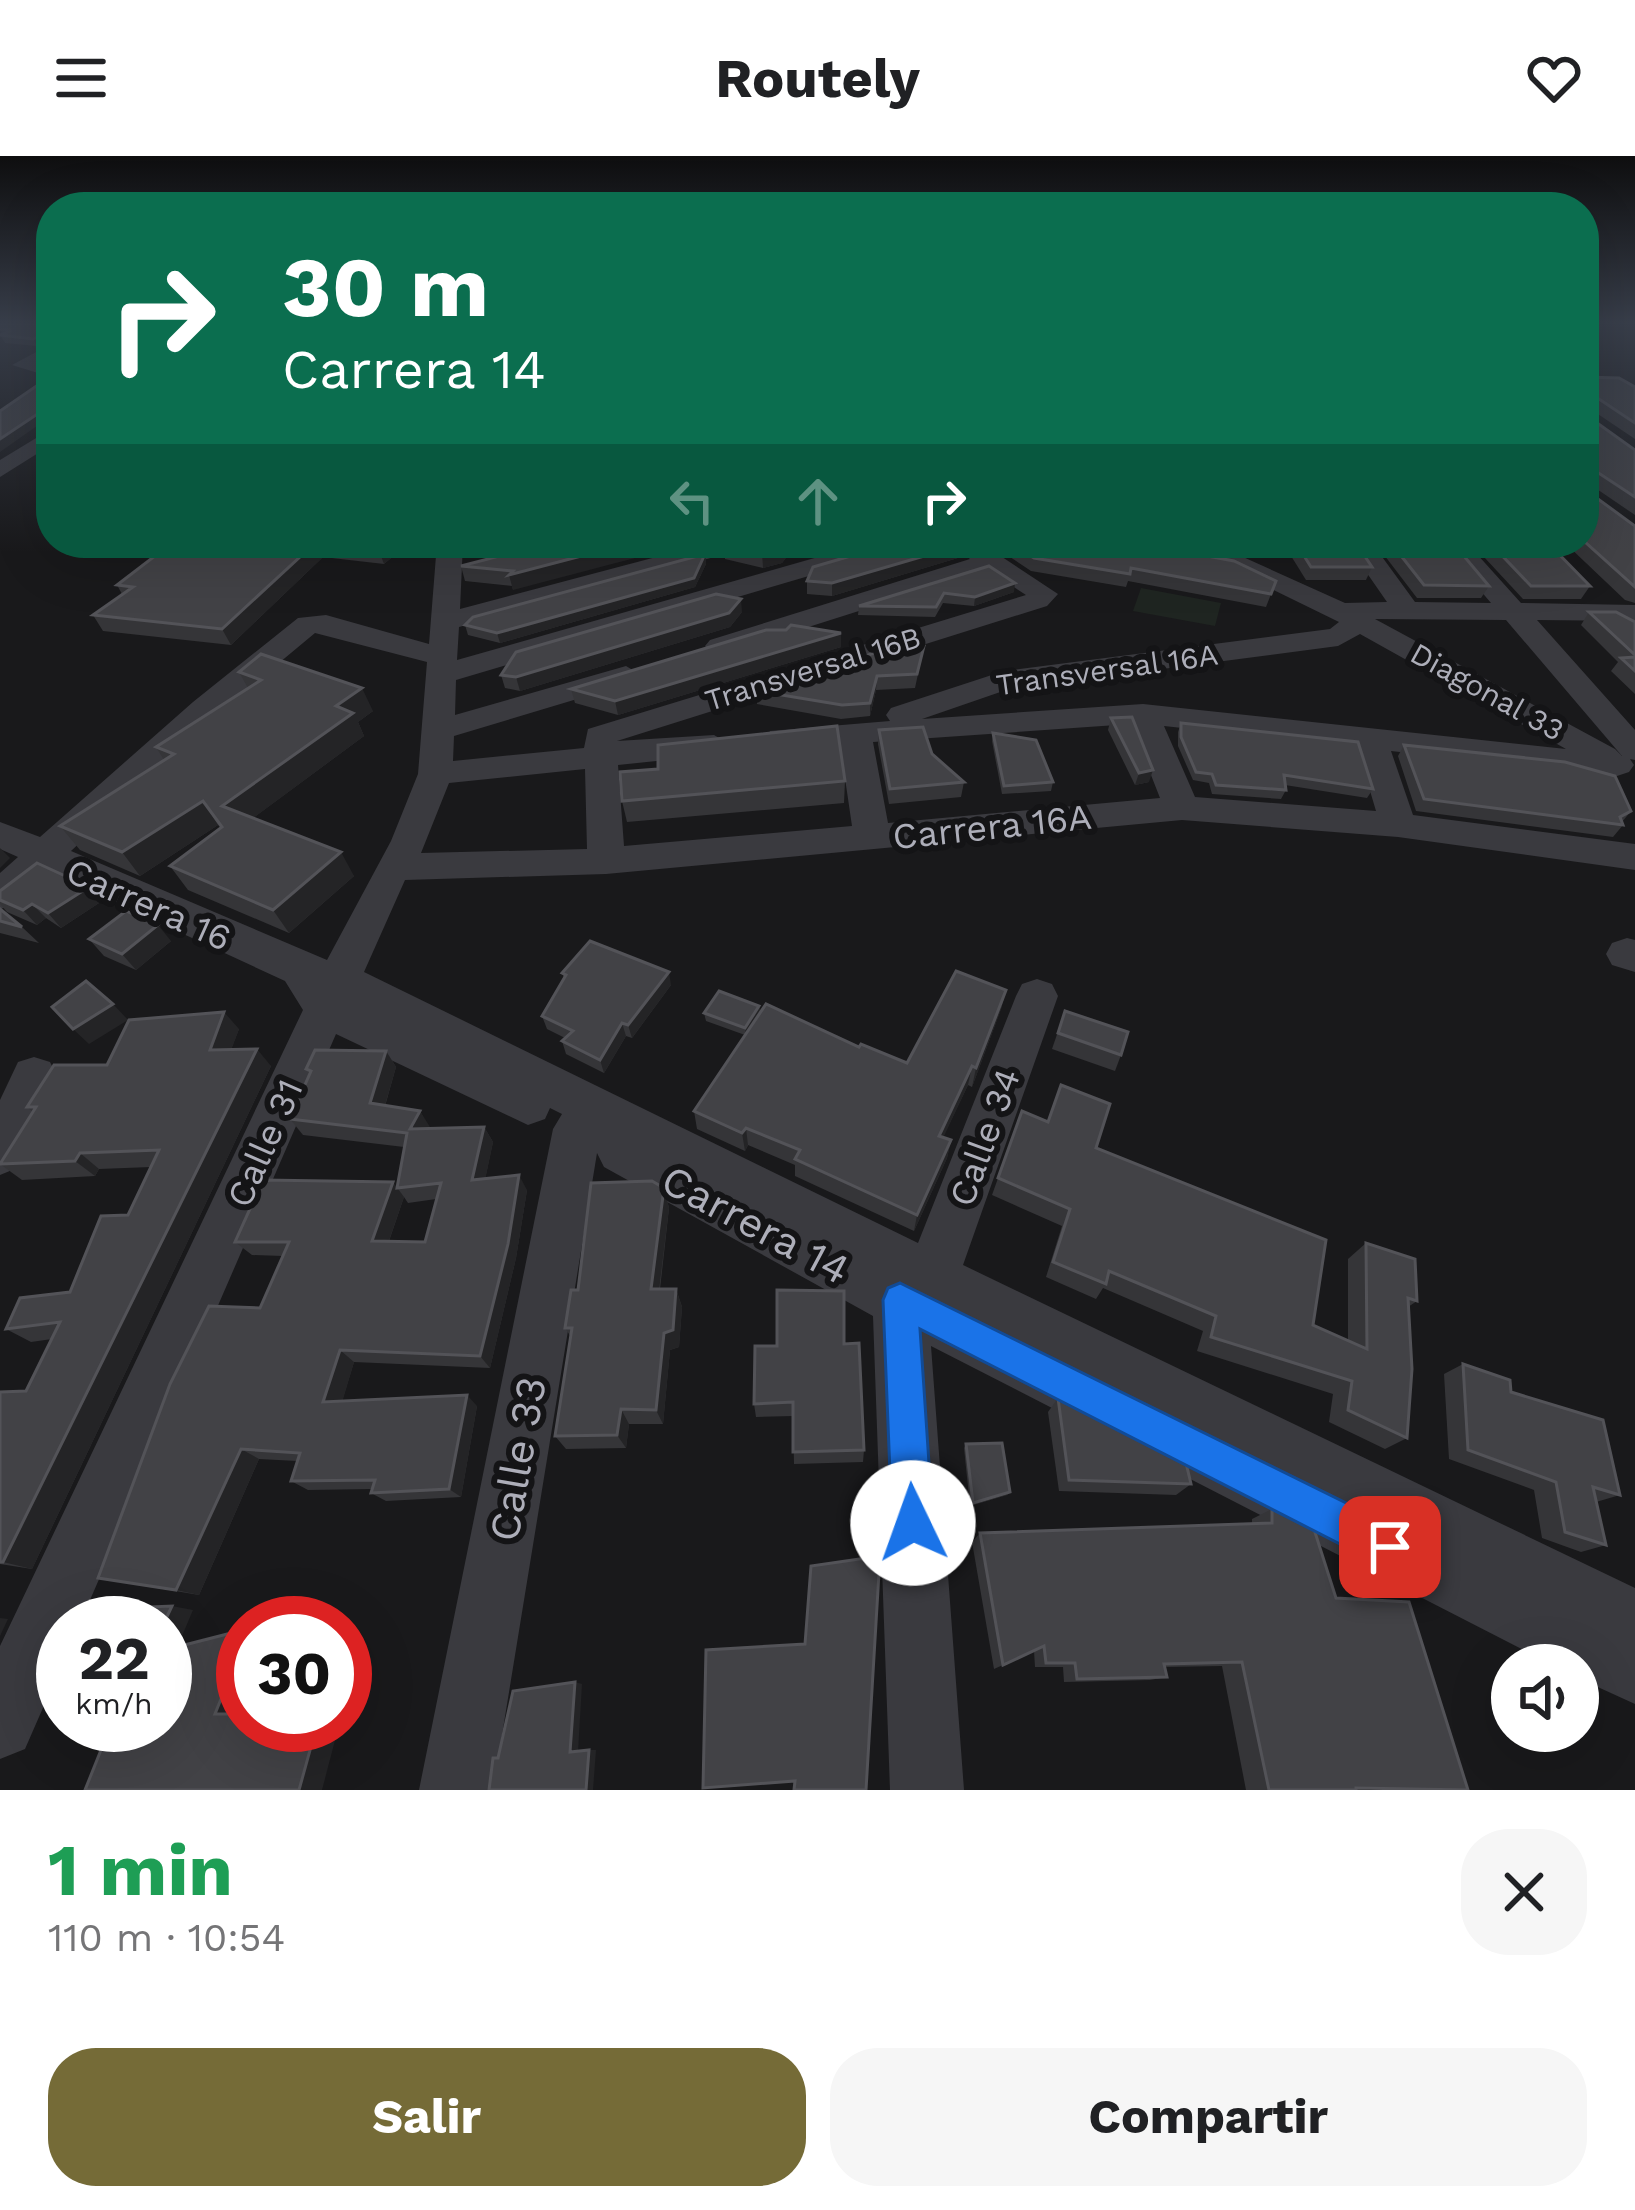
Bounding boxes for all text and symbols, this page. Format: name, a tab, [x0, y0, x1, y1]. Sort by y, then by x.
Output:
icon: menu	[48, 45, 114, 111]
icon: heart	[1521, 45, 1587, 111]
text: Routely	[715, 47, 920, 110]
text: 30 m	[282, 238, 489, 336]
icon: right	[84, 240, 240, 396]
text: Carrera 14	[282, 338, 546, 401]
icon: left	[659, 468, 725, 534]
icon: ahead	[785, 468, 851, 534]
icon: right	[911, 468, 977, 534]
street label: Transversal 16B	[701, 619, 925, 718]
street label: Diagonal 33	[1405, 635, 1570, 748]
street label: Transversal 16A	[994, 637, 1220, 702]
street label: Carrera 16A	[891, 796, 1094, 858]
street label: Carrera 16	[60, 850, 237, 960]
street label: Calle 34	[941, 1063, 1029, 1212]
street label: Calle 31	[218, 1073, 312, 1214]
street label: Carrera 14	[654, 1155, 858, 1294]
street label: Calle 33	[479, 1373, 556, 1545]
position arrow	[850, 1460, 976, 1586]
pin	[1339, 1496, 1441, 1598]
icon: arrive	[1357, 1514, 1423, 1580]
speed limit sign: 30	[216, 1596, 372, 1752]
text: 22	[78, 1623, 150, 1694]
map controls	[1491, 1644, 1599, 1752]
button: sound	[1491, 1644, 1599, 1752]
text: km/h	[75, 1686, 153, 1721]
text: 1 min	[48, 1828, 233, 1912]
button: close	[1461, 1829, 1587, 1955]
text: 110 m · 10:54	[48, 1915, 285, 1960]
button: Salir	[48, 2048, 806, 2186]
button: Compartir	[830, 2048, 1587, 2186]

